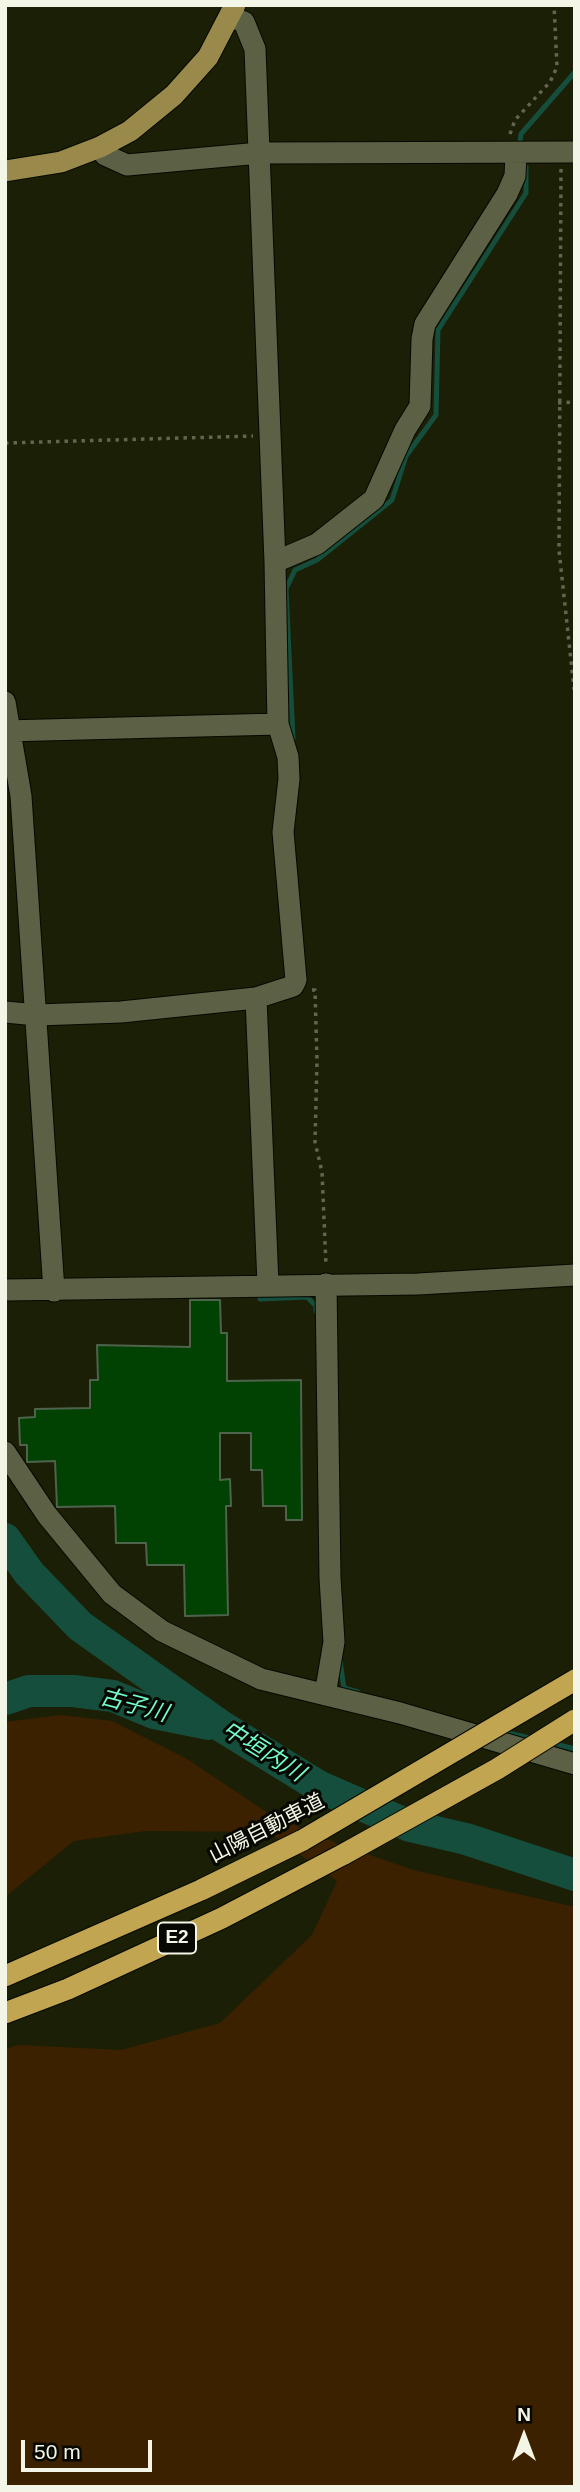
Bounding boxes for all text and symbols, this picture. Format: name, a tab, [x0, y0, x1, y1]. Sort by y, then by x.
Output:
water label: 古子川	[97, 1684, 171, 1728]
water label: 中垣内川	[217, 1716, 309, 1788]
street label: 山陽自動車道	[205, 1789, 329, 1869]
road number: E2	[158, 1922, 196, 1954]
north arrow	[489, 2401, 559, 2471]
text: N	[517, 2404, 531, 2425]
scale bar	[24, 2426, 156, 2470]
text: 50 m	[34, 2440, 81, 2463]

